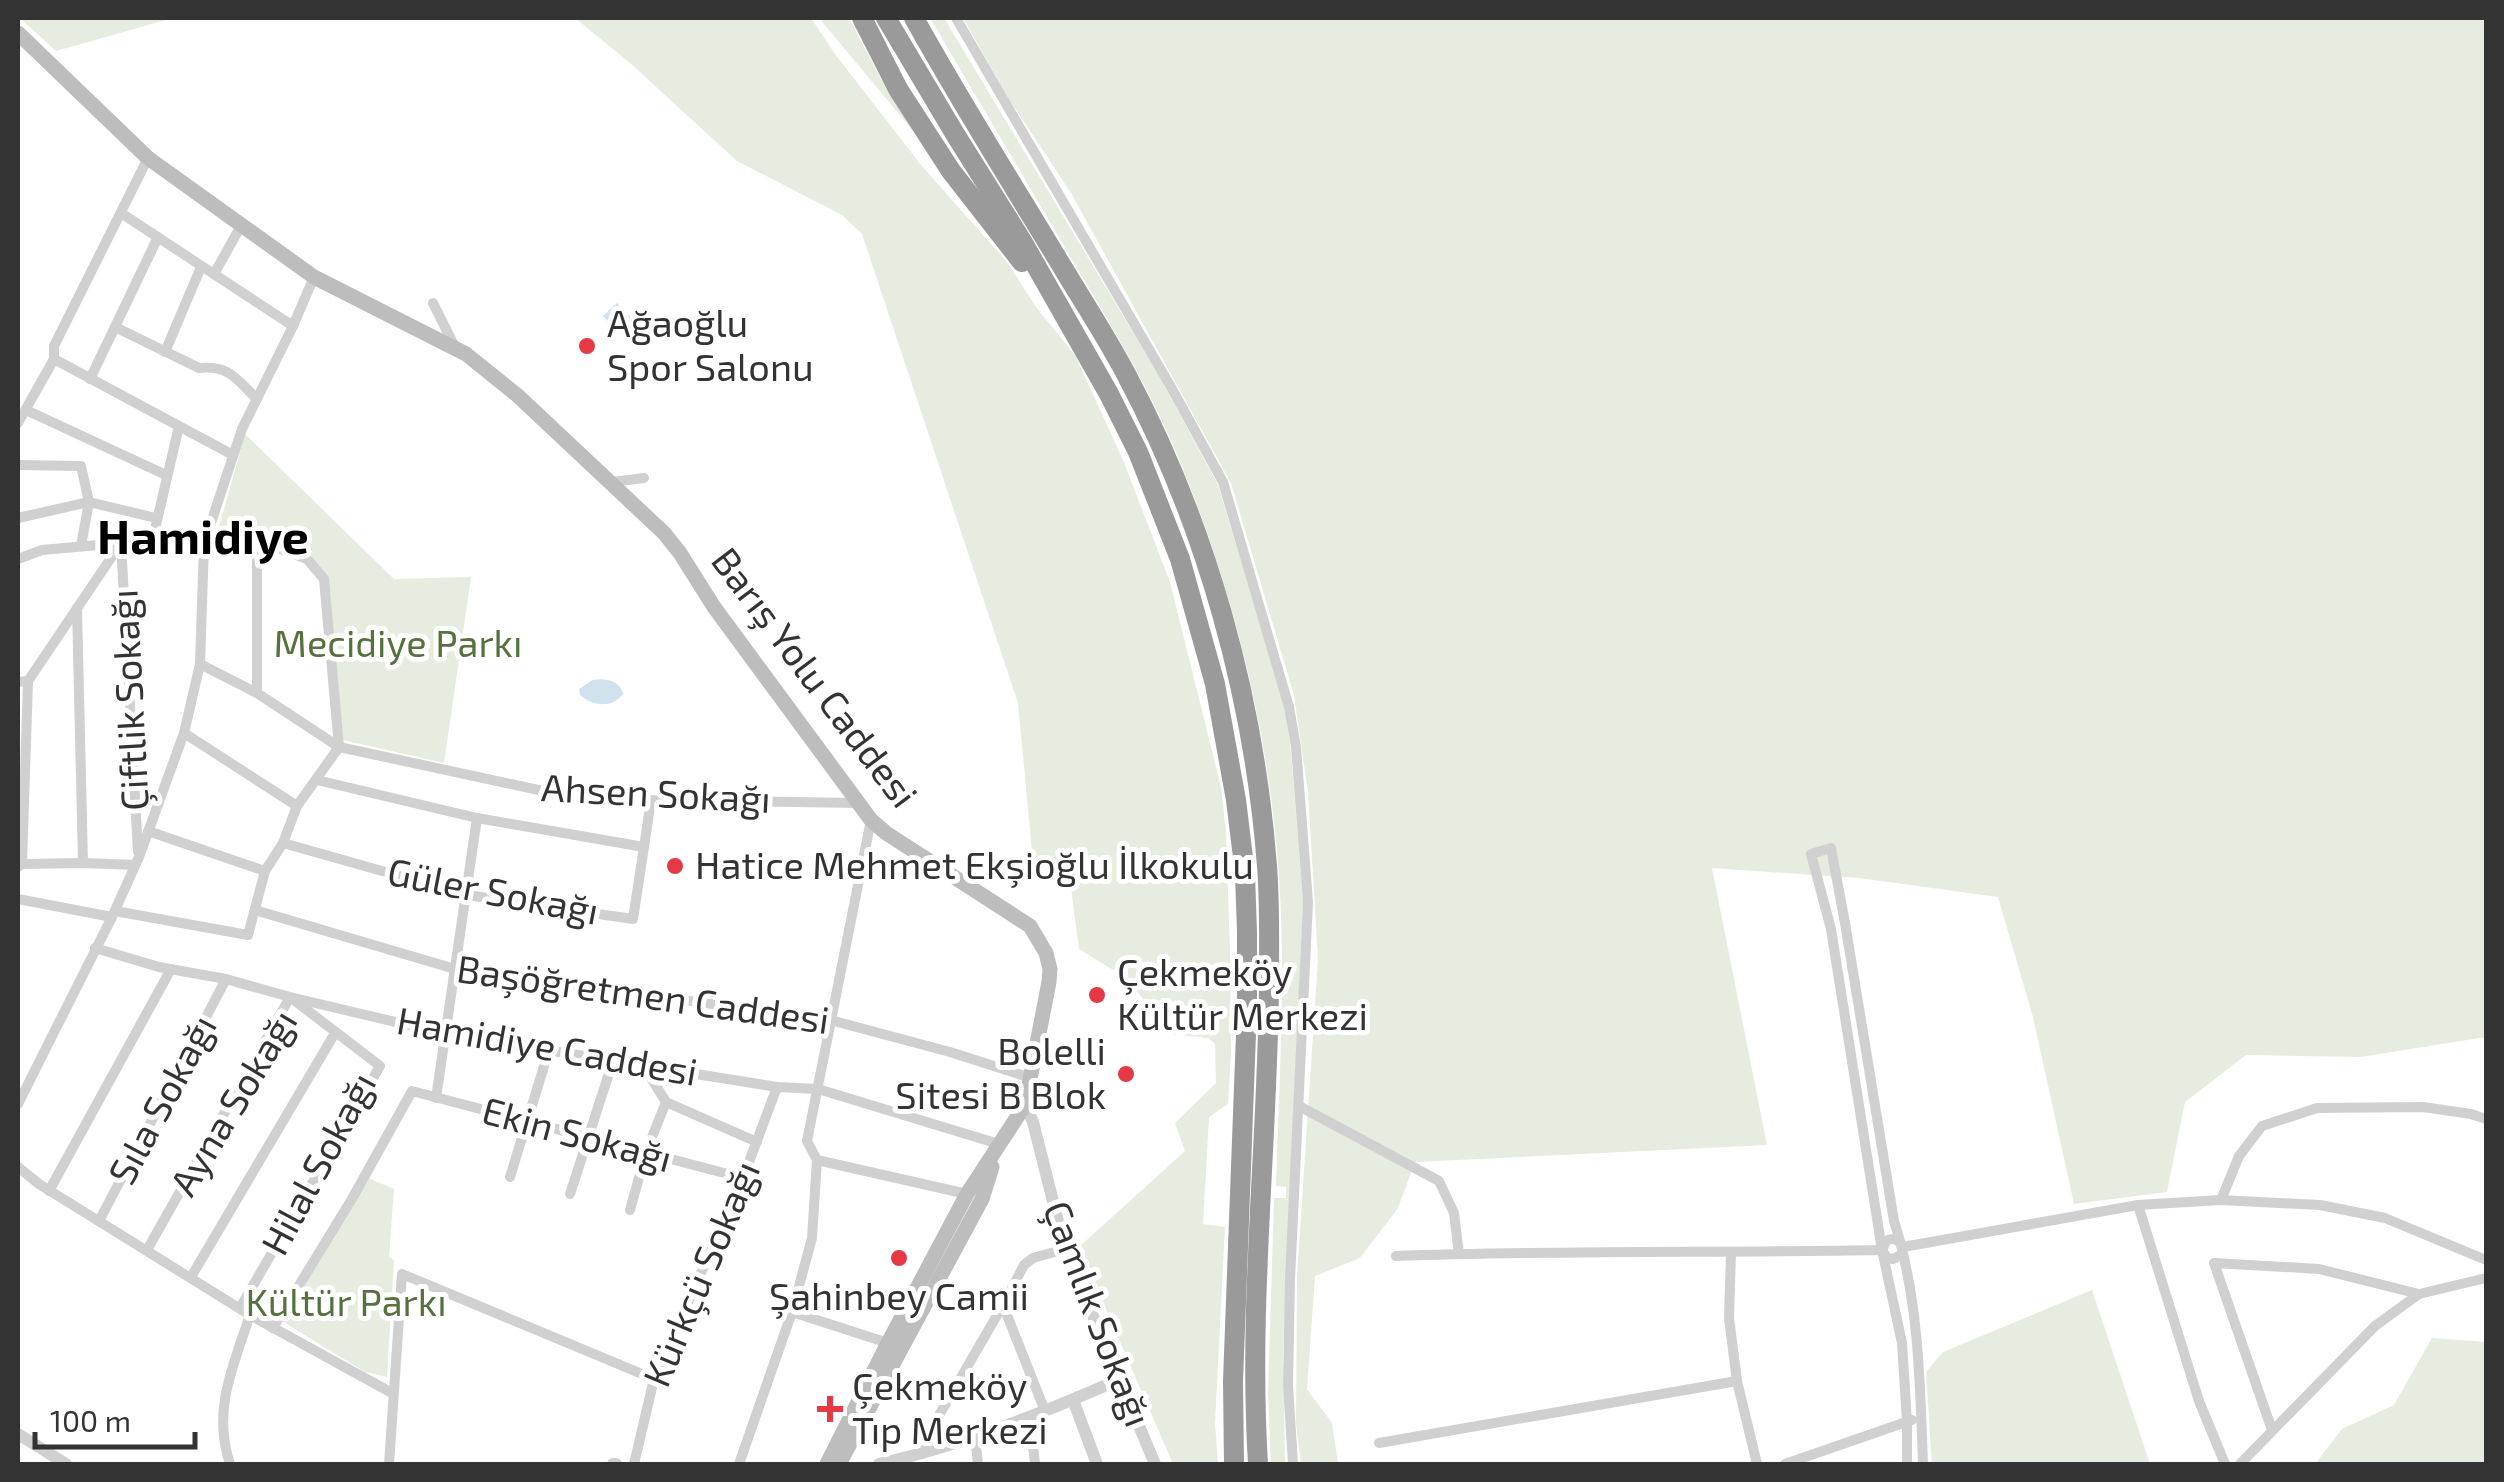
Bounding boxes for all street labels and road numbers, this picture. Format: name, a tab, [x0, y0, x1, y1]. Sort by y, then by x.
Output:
street label: Barış Yolu Caddesi	[702, 538, 928, 816]
street label: Çiftlik Sokağı	[99, 588, 158, 812]
street label: Ahsen Sokağı	[540, 763, 772, 821]
street label: Güler Sokağı	[384, 847, 603, 933]
street label: Başöğretmen Caddesi	[454, 944, 832, 1043]
street label: Hamidiye Caddesi	[394, 996, 701, 1094]
street label: Ayna Sokağı	[159, 1001, 306, 1203]
street label: Sıla Sokağı	[97, 1007, 225, 1192]
street label: Hilal Sokağı	[250, 1064, 384, 1262]
street label: Ekin Sokağı	[478, 1086, 677, 1180]
street label: Kürkçü Sokağı	[632, 1154, 769, 1393]
street label: Çamlık Sokağı	[1034, 1194, 1163, 1433]

